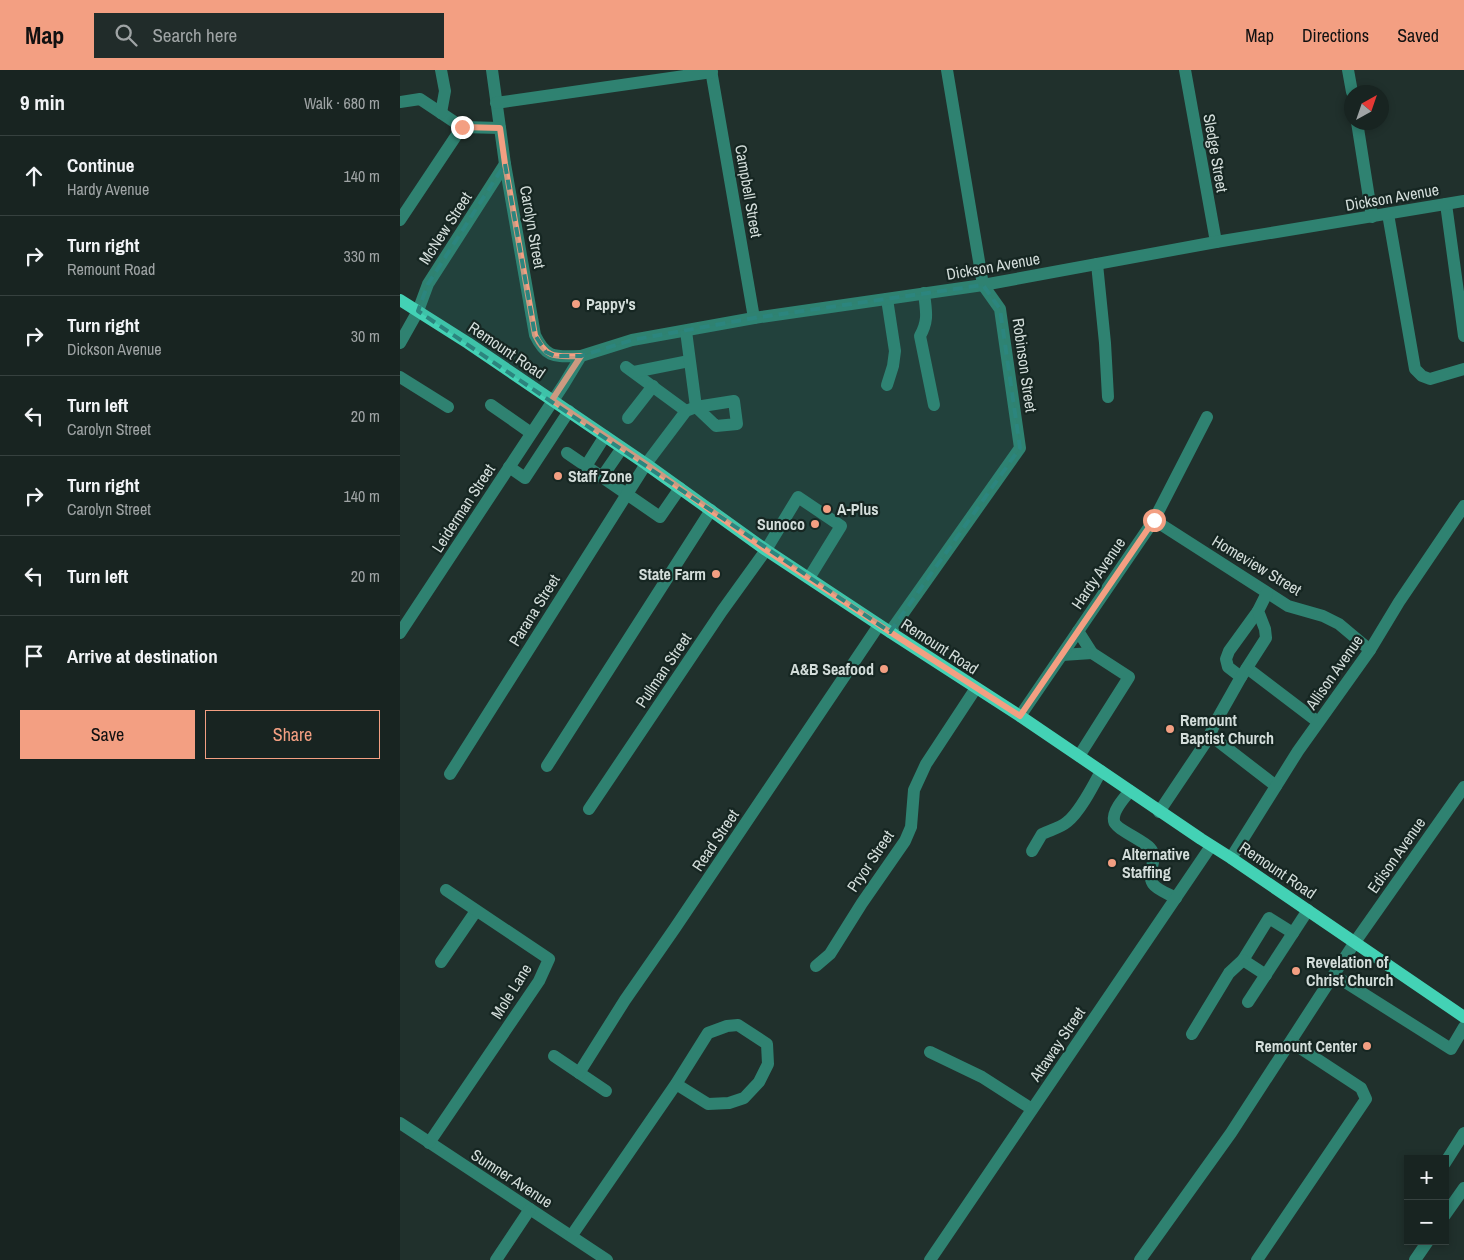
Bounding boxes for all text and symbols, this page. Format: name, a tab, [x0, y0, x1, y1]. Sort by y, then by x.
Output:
search box	[94, 13, 444, 58]
text: Map	[25, 19, 64, 51]
icon: search	[112, 21, 140, 49]
text: Search here	[152, 22, 237, 48]
text: Map	[1245, 23, 1274, 48]
text: Directions	[1302, 23, 1369, 48]
text: Saved	[1397, 23, 1439, 48]
north arrow	[1344, 85, 1389, 130]
text: 9 min	[20, 88, 65, 117]
text: Walk · 680 m	[304, 92, 380, 114]
street label: Sledge Street	[1198, 112, 1234, 194]
route end	[451, 116, 474, 139]
street label: Campbell Street	[730, 143, 768, 240]
text: Continue	[67, 152, 135, 178]
icon: ahead	[20, 162, 48, 190]
text: 140 m	[344, 165, 380, 187]
text: Hardy Avenue	[67, 178, 149, 200]
street label: Dickson Avenue	[1344, 178, 1440, 216]
street label: Carolyn Street	[515, 184, 551, 271]
street label: McNew Street	[413, 187, 477, 269]
text: Turn right	[67, 232, 139, 258]
icon: right	[20, 242, 48, 270]
text: 330 m	[344, 245, 380, 267]
street label: Dickson Avenue	[945, 247, 1041, 285]
text: Remount Road	[67, 258, 155, 280]
place label: Pappy's	[586, 293, 636, 315]
marker: Pappy's	[570, 298, 582, 310]
text: Turn right	[67, 312, 139, 338]
street label: Remount Road	[464, 316, 550, 384]
street label: Robinson Street	[1008, 317, 1043, 414]
icon: right	[20, 322, 48, 350]
text: 30 m	[351, 325, 380, 347]
text: Dickson Avenue	[67, 338, 162, 360]
text: Turn left	[67, 392, 128, 418]
icon: left	[20, 402, 48, 430]
text: 20 m	[351, 405, 380, 427]
text: Carolyn Street	[67, 418, 151, 440]
street label: Leiderman Street	[426, 459, 500, 557]
place label: Staff Zone	[568, 465, 632, 487]
marker: Staff Zone	[552, 470, 564, 482]
text: Turn right	[67, 472, 139, 498]
icon: right	[20, 482, 48, 510]
text: 140 m	[344, 485, 380, 507]
text: Carolyn Street	[67, 498, 151, 520]
place label: A-Plus	[837, 498, 879, 520]
marker: A-Plus	[821, 503, 833, 515]
route start	[1143, 509, 1166, 532]
place label: Sunoco	[757, 513, 805, 535]
marker: Sunoco	[809, 518, 821, 530]
street label: Homeview Street	[1208, 530, 1306, 601]
street label: Hardy Avenue	[1066, 533, 1130, 613]
icon: left	[20, 562, 48, 590]
text: Turn left	[67, 563, 128, 589]
place label: State Farm	[639, 563, 706, 585]
text: 20 m	[351, 565, 380, 587]
marker: State Farm	[710, 568, 722, 580]
street label: Parana Street	[503, 570, 565, 650]
street label: Remount Road	[897, 613, 983, 679]
street label: Pullman Street	[630, 628, 696, 712]
street label: Allison Avenue	[1300, 630, 1368, 715]
icon: arrive	[20, 642, 48, 670]
text: Arrive at destination	[67, 643, 218, 669]
place label: A&B Seafood	[790, 658, 874, 680]
marker: A&B Seafood	[878, 663, 890, 675]
place label: Remount Baptist Church	[1180, 709, 1274, 749]
button: Save	[20, 710, 195, 759]
button: Share	[205, 710, 380, 759]
marker: Remount Baptist Church	[1164, 723, 1176, 735]
street label: Read Street	[686, 805, 744, 875]
street label: Edison Avenue	[1362, 813, 1430, 897]
street label: Pryor Street	[841, 826, 899, 896]
street label: Remount Road	[1235, 836, 1321, 904]
place label: Alternative Staffing	[1122, 843, 1190, 883]
marker: Alternative Staffing	[1106, 857, 1118, 869]
place label: Revelation of Christ Church	[1306, 951, 1393, 991]
street label: Mole Lane	[485, 959, 537, 1023]
marker: Revelation of Christ Church	[1290, 965, 1302, 977]
street label: Attaway Street	[1023, 1002, 1090, 1086]
place label: Remount Center	[1255, 1035, 1358, 1057]
marker: Remount Center	[1361, 1040, 1373, 1052]
street label: Sumner Avenue	[467, 1143, 557, 1213]
map controls	[1404, 1155, 1449, 1245]
button: +	[1404, 1155, 1449, 1200]
button: −	[1404, 1200, 1449, 1245]

